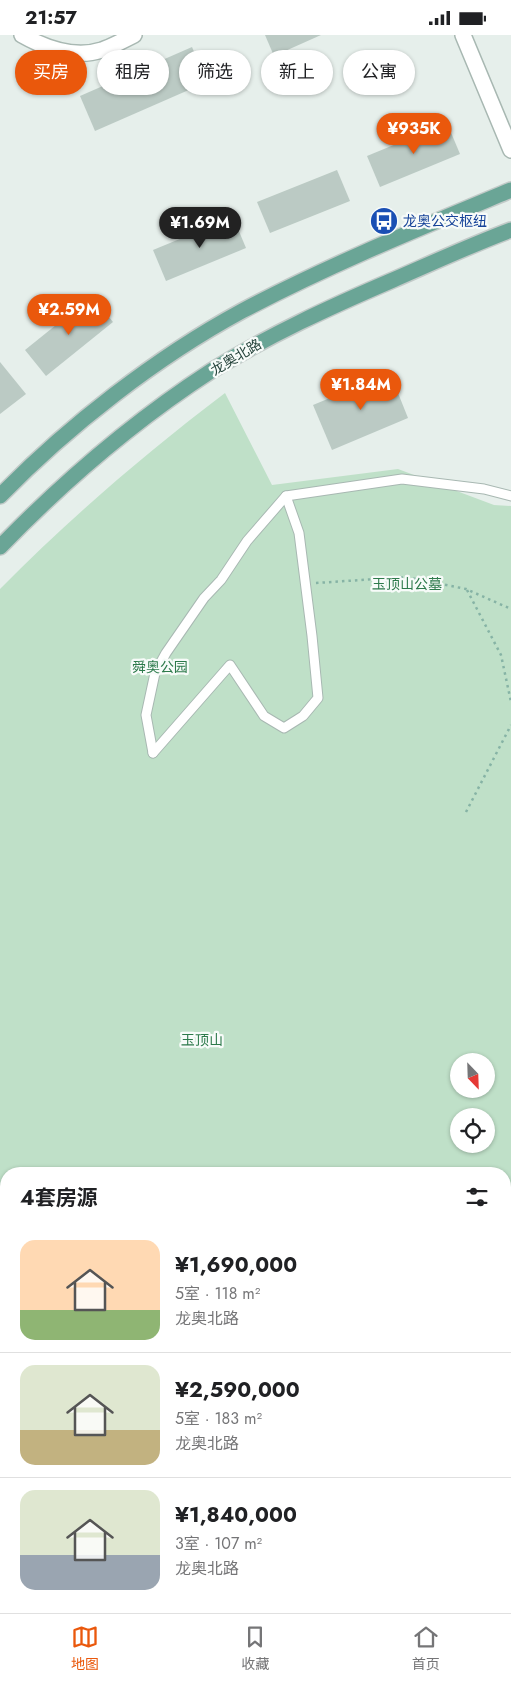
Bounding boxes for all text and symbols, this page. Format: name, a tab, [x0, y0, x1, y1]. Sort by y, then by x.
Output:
text: 21:57	[25, 4, 77, 31]
chip: 买房	[15, 50, 87, 95]
chip: 租房	[97, 50, 169, 95]
chip: 筛选	[179, 50, 251, 95]
chip: 新上	[261, 50, 333, 95]
chip: 公寓	[343, 50, 415, 95]
pin: ¥935K	[379, 113, 449, 155]
text: ¥935K	[388, 117, 440, 140]
bus stop icon: 龙奥公交枢纽	[369, 206, 399, 236]
pin: ¥1.69M	[159, 207, 241, 249]
text: ¥1.69M	[170, 211, 230, 234]
place label: 龙奥公交枢纽	[403, 211, 487, 231]
pin: ¥2.59M	[28, 293, 110, 336]
text: ¥2.59M	[38, 298, 100, 321]
street label: 龙奥北路	[207, 334, 265, 380]
pin: ¥1.84M	[320, 369, 402, 411]
text: ¥1.84M	[331, 373, 391, 396]
park label: 玉顶山公墓	[372, 574, 442, 594]
park label: 舜奥公园	[132, 657, 188, 677]
park label: 玉顶山	[181, 1030, 223, 1050]
north arrow	[450, 1053, 495, 1097]
map controls	[450, 1053, 495, 1153]
button: locate	[450, 1108, 495, 1153]
text: 4套房源	[20, 1183, 98, 1213]
icon: filters	[463, 1183, 491, 1211]
text: ¥1,690,000	[175, 1250, 297, 1280]
icon: home	[60, 1260, 120, 1320]
text: 5室 · 118 m²	[175, 1282, 260, 1305]
text: 龙奥北路	[175, 1307, 239, 1330]
text: ¥2,590,000	[175, 1375, 300, 1405]
icon: home	[60, 1385, 120, 1445]
text: 5室 · 183 m²	[175, 1407, 262, 1430]
text: 龙奥北路	[175, 1432, 239, 1455]
text: ¥1,840,000	[175, 1500, 297, 1530]
icon: home	[60, 1510, 120, 1570]
text: 3室 · 107 m²	[175, 1532, 262, 1555]
text: 龙奥北路	[175, 1557, 239, 1580]
tab: 地图	[71, 1623, 99, 1674]
tab: 收藏	[241, 1623, 269, 1674]
tab: 首页	[412, 1623, 440, 1674]

